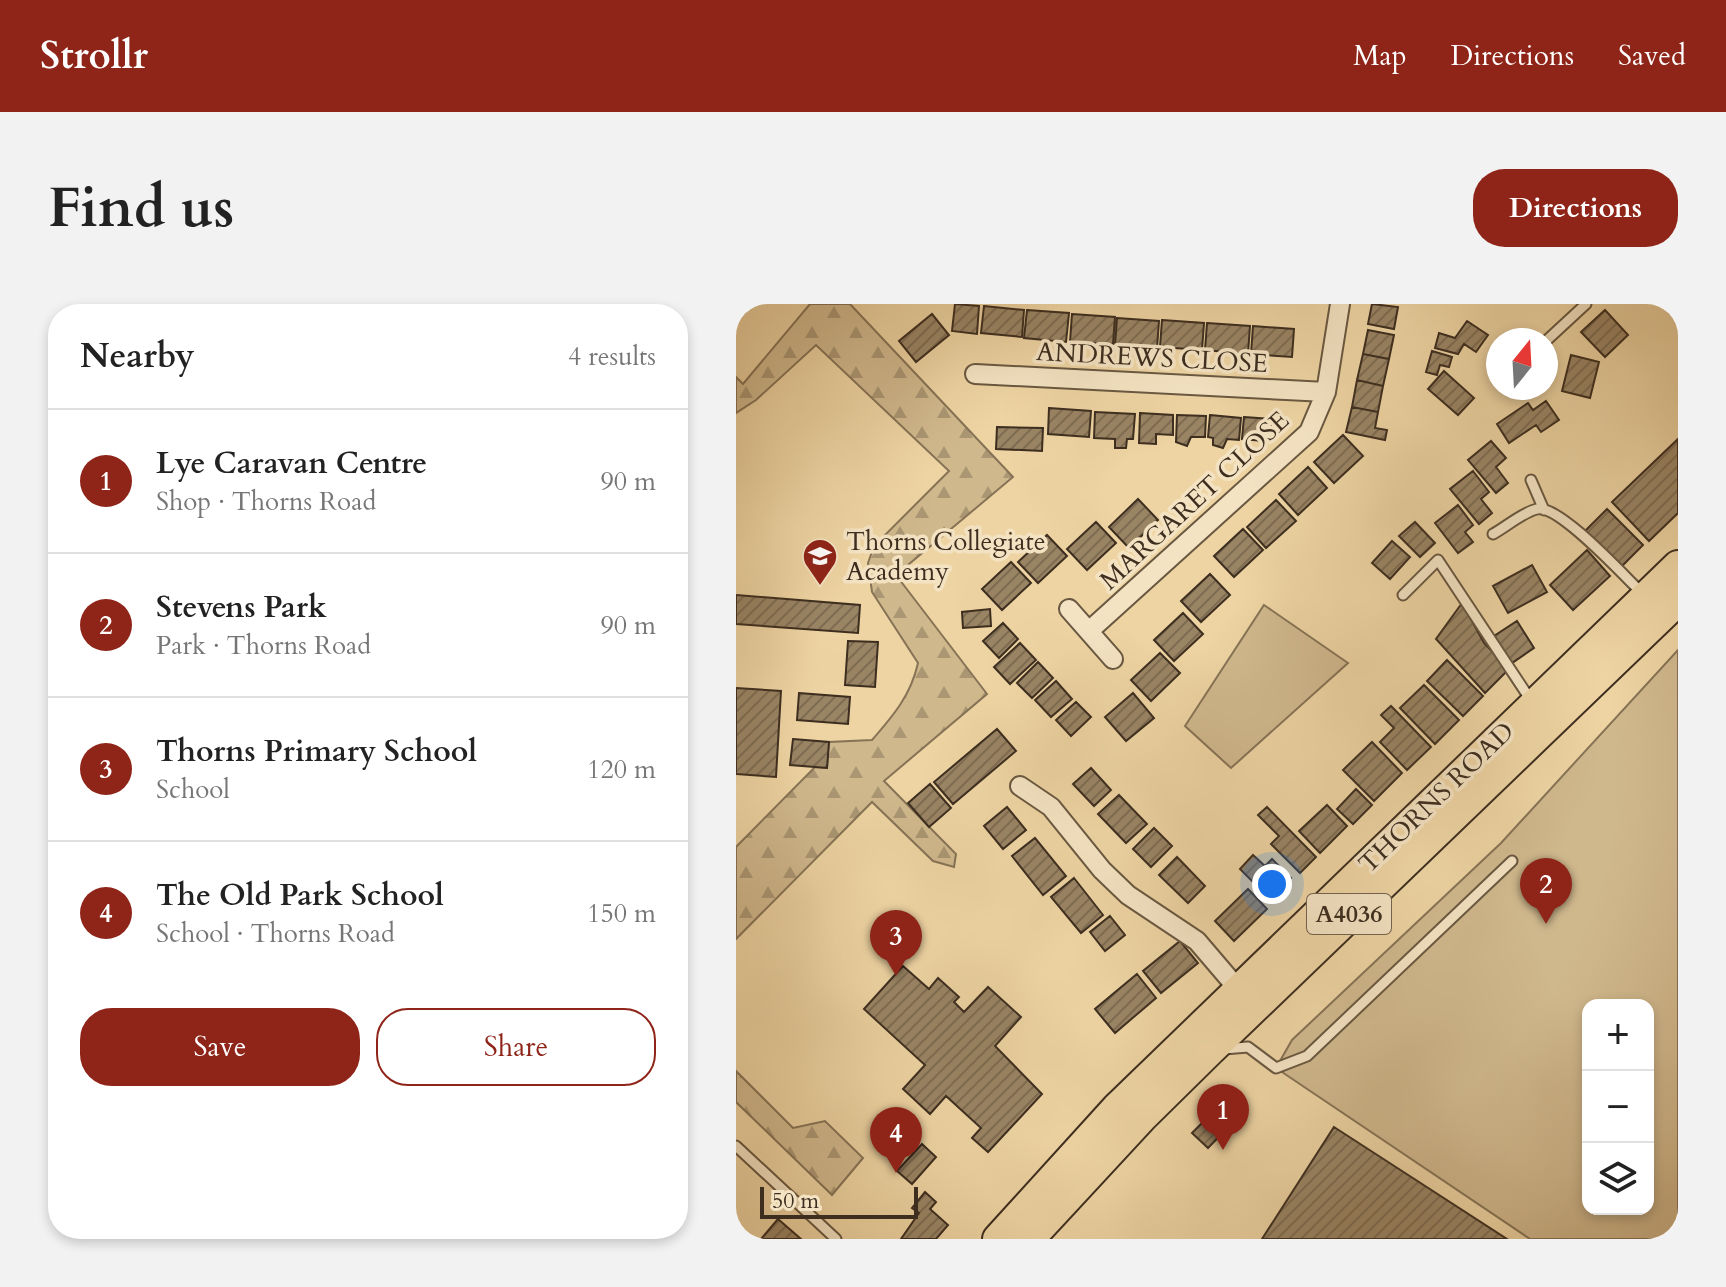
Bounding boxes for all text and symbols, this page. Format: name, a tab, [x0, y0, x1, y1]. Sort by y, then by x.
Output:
text: Strollr	[40, 30, 148, 82]
text: Map	[1353, 37, 1407, 75]
text: Directions	[1451, 37, 1574, 75]
text: Saved	[1618, 37, 1686, 75]
button: Directions	[1473, 169, 1678, 247]
text: Find us	[48, 171, 234, 246]
north arrow	[1486, 328, 1558, 400]
text: Nearby	[80, 333, 195, 379]
street label: ANDREWS CLOSE	[1035, 334, 1269, 381]
text: 4 results	[568, 339, 656, 374]
street label: MARGARET CLOSE	[1092, 403, 1297, 598]
text: Lye Caravan Centre	[156, 443, 427, 484]
text: 1	[99, 464, 113, 499]
text: 90 m	[600, 464, 656, 499]
text: Shop · Thorns Road	[156, 484, 376, 519]
place label: Thorns Collegiate Academy	[846, 524, 1045, 589]
school or university icon: Thorns Collegiate Academy	[801, 537, 839, 587]
text: Stevens Park	[156, 587, 327, 628]
text: 2	[99, 608, 113, 643]
text: 90 m	[600, 608, 656, 643]
text: Park · Thorns Road	[156, 628, 371, 663]
street label: THORNS ROAD	[1351, 714, 1522, 881]
text: Thorns Primary School	[156, 731, 477, 772]
text: 3	[99, 752, 113, 787]
text: 120 m	[587, 752, 656, 787]
text: School	[156, 772, 230, 807]
pin: 2	[1520, 858, 1572, 924]
your location	[1252, 864, 1292, 904]
text: The Old Park School	[156, 875, 444, 916]
road number: A4036	[1307, 894, 1391, 934]
text: 4	[99, 896, 113, 931]
text: 150 m	[587, 896, 656, 931]
pin: 3	[870, 910, 922, 976]
text: School · Thorns Road	[156, 916, 395, 951]
map controls	[1582, 999, 1654, 1215]
button: +	[1582, 999, 1654, 1071]
button: Save	[80, 1008, 360, 1086]
button: Share	[376, 1008, 656, 1086]
button: −	[1582, 1071, 1654, 1143]
pin: 1	[1197, 1084, 1249, 1150]
pin: 4	[870, 1107, 922, 1173]
button: layers	[1582, 1143, 1654, 1215]
scale bar	[760, 1183, 918, 1219]
text: 50 m	[772, 1186, 819, 1216]

